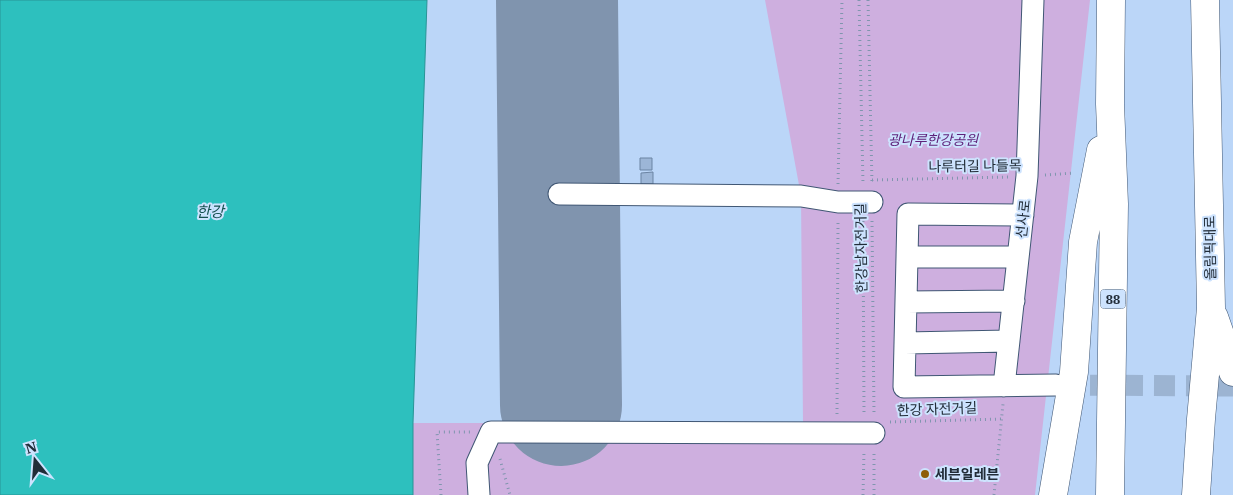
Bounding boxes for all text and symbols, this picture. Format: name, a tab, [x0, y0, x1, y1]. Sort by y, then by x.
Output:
park label: 광나루한강공원	[888, 131, 979, 149]
street label: 나루터길 나들목	[928, 156, 1022, 176]
street label: 선사로	[1012, 199, 1034, 239]
water label: 한강	[196, 202, 226, 221]
street label: 한강남자전거길	[851, 203, 871, 293]
street label: 올림픽대로	[1200, 216, 1220, 280]
road number: 88	[1100, 290, 1126, 308]
street label: 한강 자전거길	[896, 399, 978, 419]
north arrow	[10, 435, 60, 485]
text: N	[23, 437, 39, 458]
place label: 세븐일레븐	[935, 465, 1000, 483]
marker: 세븐일레븐	[919, 468, 931, 480]

